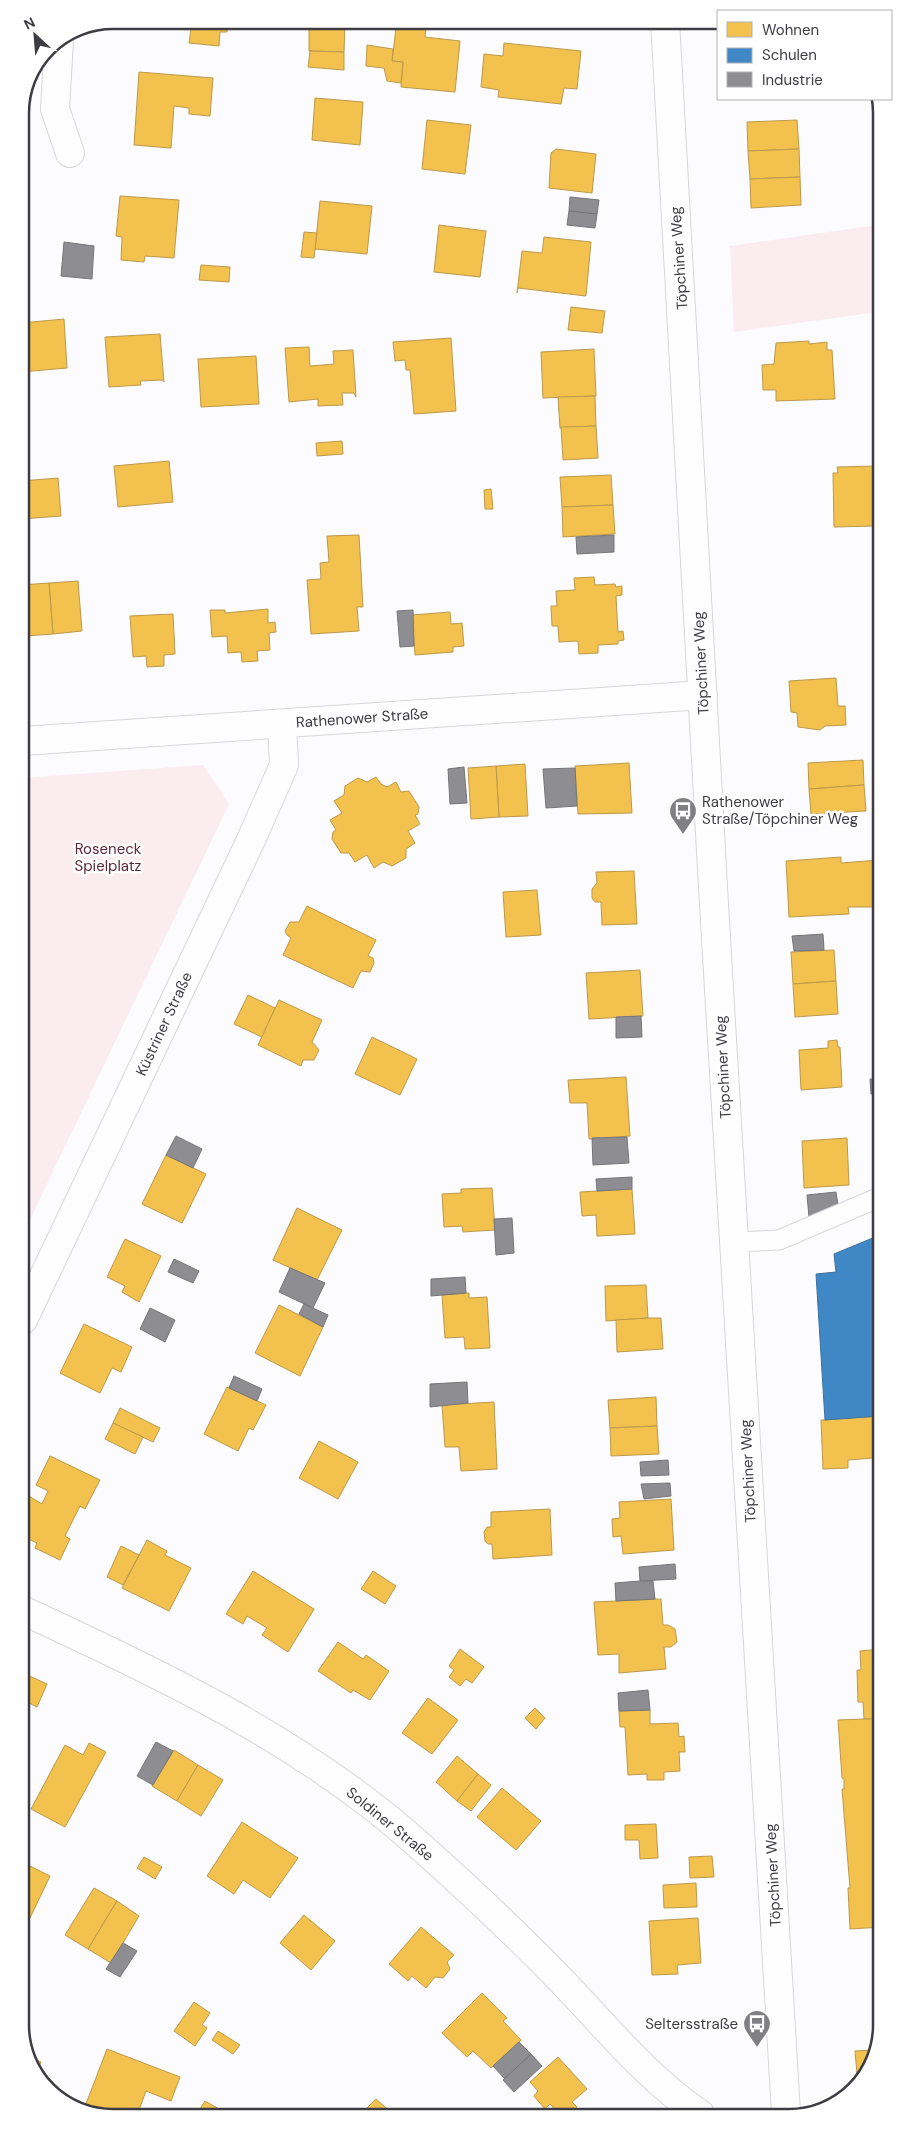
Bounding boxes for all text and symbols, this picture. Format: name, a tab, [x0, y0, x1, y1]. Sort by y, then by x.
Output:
north arrow	[10, 10, 60, 60]
legend	[717, 10, 892, 100]
text: N	[21, 13, 38, 34]
text: Wohnen	[762, 20, 819, 40]
text: Schulen	[762, 45, 817, 65]
text: Industrie	[762, 70, 823, 90]
street label: Töpchiner Weg	[665, 206, 693, 310]
street label: Töpchiner Weg	[688, 611, 714, 715]
street label: Rathenower Straße	[295, 703, 429, 733]
place label: Rathenower Straße/Töpchiner Weg	[702, 792, 858, 829]
bus stop icon: Rathenower Straße/Töpchiner Weg	[668, 796, 698, 835]
park label: Roseneck Spielplatz	[75, 839, 142, 876]
street label: Küstriner Straße	[131, 969, 197, 1079]
street label: Töpchiner Weg	[710, 1015, 736, 1119]
street label: Töpchiner Weg	[735, 1419, 761, 1523]
street label: Soldiner Straße	[342, 1783, 438, 1865]
street label: Töpchiner Weg	[760, 1823, 786, 1927]
bus stop icon: Seltersstraße	[742, 2009, 772, 2048]
place label: Seltersstraße	[645, 2014, 738, 2034]

